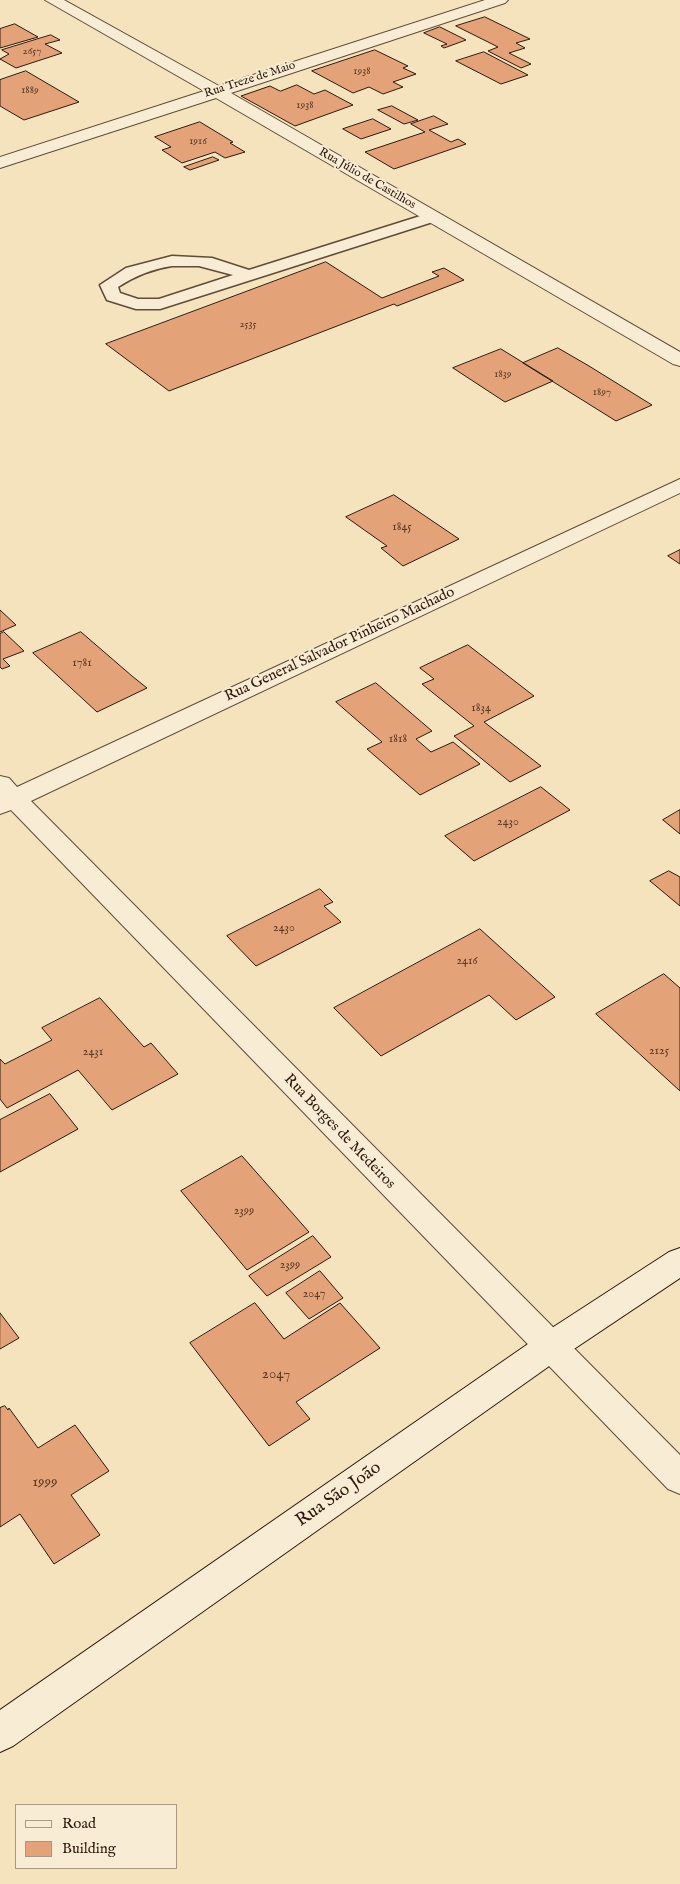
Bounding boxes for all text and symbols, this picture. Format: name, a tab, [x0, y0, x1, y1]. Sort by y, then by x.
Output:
house number: 2657	[23, 45, 41, 59]
street label: Rua Treze de Maio	[203, 58, 297, 102]
house number: 1938	[353, 65, 371, 79]
house number: 1889	[21, 84, 39, 98]
house number: 1938	[296, 99, 314, 113]
house number: 1916	[189, 135, 207, 149]
street label: Rua Júlio de Castilhos	[316, 145, 418, 213]
house number: 2535	[239, 318, 257, 332]
house number: 1839	[494, 368, 512, 382]
house number: 1897	[593, 386, 611, 400]
house number: 1845	[392, 521, 412, 535]
street label: Rua General Salvador Pinheiro Machado	[222, 584, 458, 706]
house number: 1781	[72, 657, 92, 671]
house number: 1834	[471, 702, 491, 716]
house number: 1818	[389, 733, 407, 747]
house number: 2430	[497, 816, 519, 830]
house number: 2430	[273, 922, 295, 936]
house number: 2416	[456, 955, 478, 969]
house number: 2125	[649, 1045, 669, 1059]
house number: 2431	[83, 1046, 103, 1060]
street label: Rua Borges de Medeiros	[279, 1071, 399, 1193]
house number: 2399	[234, 1205, 254, 1219]
house number: 2399	[280, 1259, 300, 1273]
house number: 2047	[303, 1288, 325, 1302]
house number: 2047	[262, 1366, 290, 1384]
street label: Rua São João	[292, 1458, 386, 1532]
house number: 1999	[32, 1474, 58, 1492]
legend	[15, 1804, 178, 1869]
text: Road	[62, 1814, 96, 1833]
text: Building	[62, 1839, 116, 1858]

